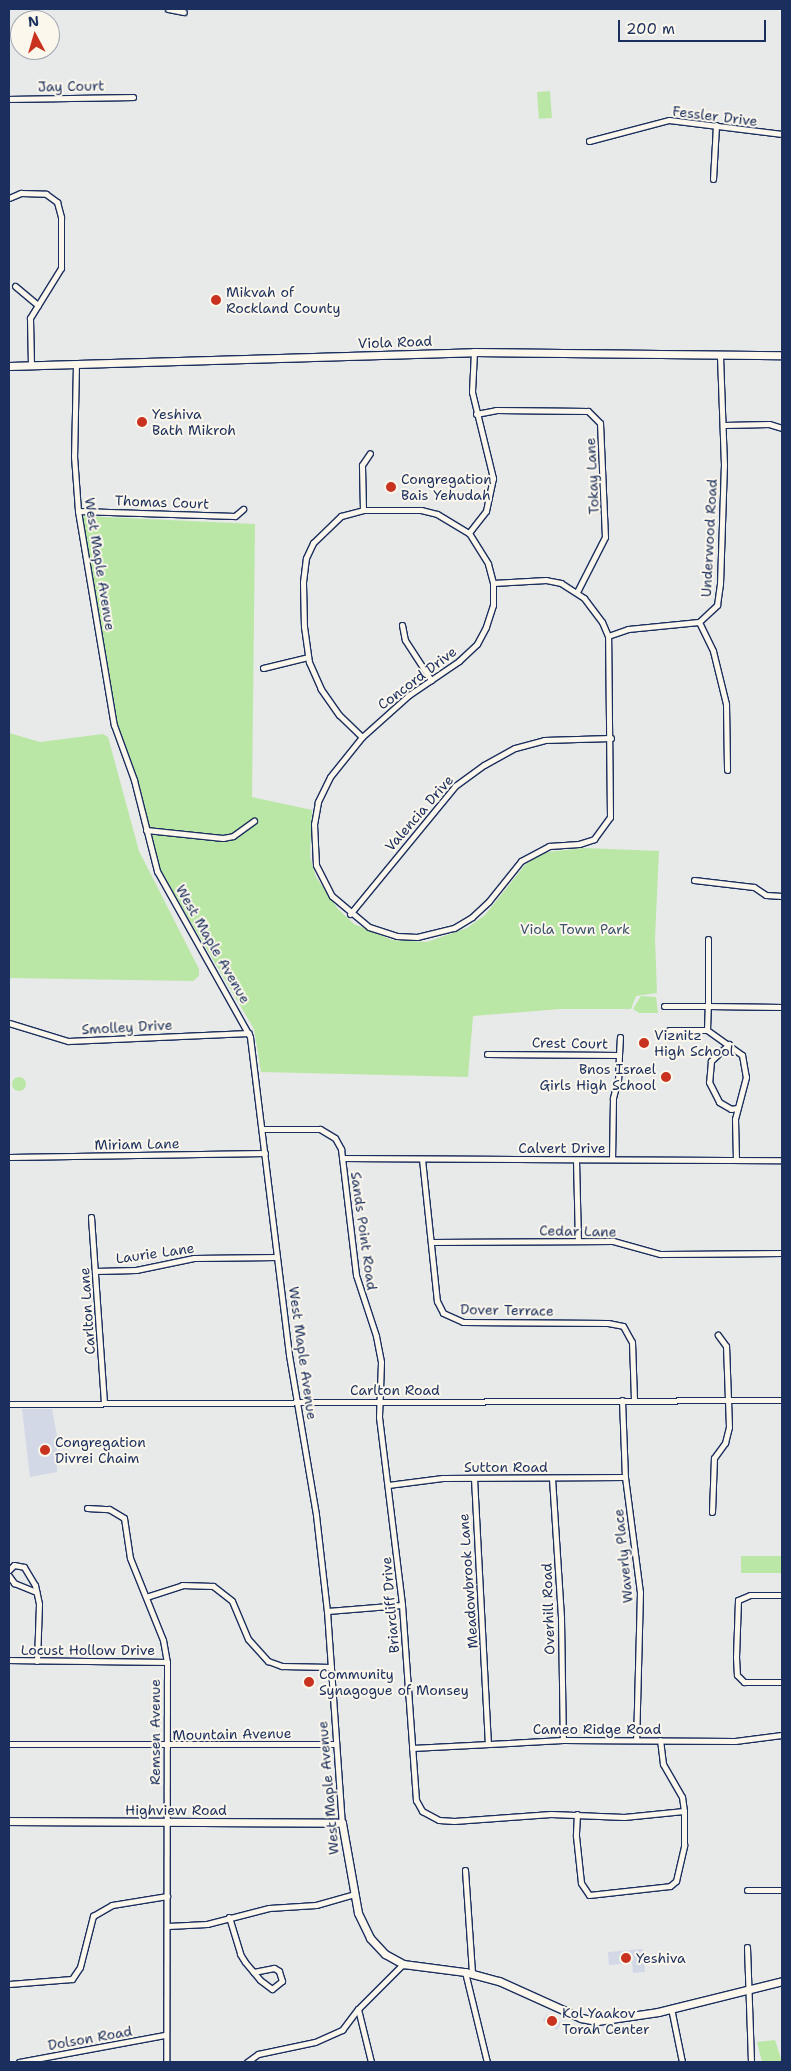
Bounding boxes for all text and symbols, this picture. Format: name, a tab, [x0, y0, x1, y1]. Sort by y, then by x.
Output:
north arrow	[10, 10, 60, 60]
scale bar	[621, 10, 768, 42]
text: N	[27, 12, 40, 31]
text: 200 m	[626, 19, 675, 39]
street label: Jay Court	[38, 77, 104, 95]
street label: Fessler Drive	[671, 102, 759, 130]
place label: Mikvah of Rockland County	[226, 284, 341, 316]
marker: Mikvah of Rockland County	[210, 294, 222, 306]
street label: Viola Road	[357, 332, 433, 352]
place label: Yeshiva Bath Mikroh	[152, 406, 236, 438]
marker: Yeshiva Bath Mikroh	[136, 416, 148, 428]
street label: Tokay Lane	[582, 437, 602, 515]
place label: Congregation Bais Yehudah	[401, 471, 492, 504]
street label: Underwood Road	[698, 478, 720, 598]
marker: Congregation Bais Yehudah	[385, 481, 397, 493]
street label: Thomas Court	[114, 492, 210, 512]
street label: West Maple Avenue	[81, 496, 119, 632]
street label: Concord Drive	[374, 643, 460, 713]
street label: Valencia Drive	[381, 771, 457, 855]
street label: West Maple Avenue	[172, 882, 254, 1006]
park label: Viola Town Park	[520, 921, 630, 937]
street label: Smolley Drive	[81, 1016, 173, 1038]
place label: Viznitz High School	[654, 1027, 734, 1060]
street label: Crest Court	[532, 1034, 608, 1052]
marker: Viznitz High School	[638, 1037, 650, 1049]
place label: Bnos Israel Girls High School	[540, 1061, 656, 1094]
marker: Bnos Israel Girls High School	[660, 1071, 672, 1083]
street label: Miriam Lane	[94, 1135, 180, 1153]
street label: Calvert Drive	[518, 1140, 606, 1156]
street label: Sands Point Road	[347, 1171, 381, 1291]
street label: Cedar Lane	[539, 1222, 617, 1240]
street label: Laurie Lane	[115, 1239, 195, 1267]
street label: Carlton Lane	[76, 1267, 98, 1355]
street label: West Maple Avenue	[285, 1285, 321, 1421]
street label: Dover Terrace	[460, 1301, 554, 1319]
street label: Carlton Road	[350, 1382, 440, 1398]
place label: Congregation Divrei Chaim	[55, 1434, 146, 1466]
marker: Congregation Divrei Chaim	[39, 1444, 51, 1456]
street label: Sutton Road	[464, 1459, 548, 1475]
street label: Waverly Place	[610, 1508, 636, 1604]
street label: Meadowbrook Lane	[455, 1513, 481, 1649]
street label: Briarcliff Drive	[377, 1556, 403, 1654]
street label: Overhill Road	[538, 1563, 558, 1655]
street label: Locust Hollow Drive	[21, 1642, 155, 1658]
place label: Community Synagogue of Monsey	[319, 1666, 469, 1698]
marker: Community Synagogue of Monsey	[303, 1676, 315, 1688]
street label: Remsen Avenue	[147, 1679, 163, 1785]
street label: West Maple Avenue	[314, 1720, 342, 1856]
street label: Cameo Ridge Road	[533, 1721, 661, 1737]
street label: Mountain Avenue	[172, 1725, 292, 1743]
street label: Highview Road	[125, 1802, 227, 1818]
place label: Yeshiva	[636, 1950, 686, 1966]
marker: Yeshiva	[620, 1952, 632, 1964]
place label: Kol Yaakov Torah Center	[562, 2005, 650, 2038]
marker: Kol Yaakov Torah Center	[546, 2015, 558, 2027]
street label: Dolson Road	[46, 2022, 134, 2054]

